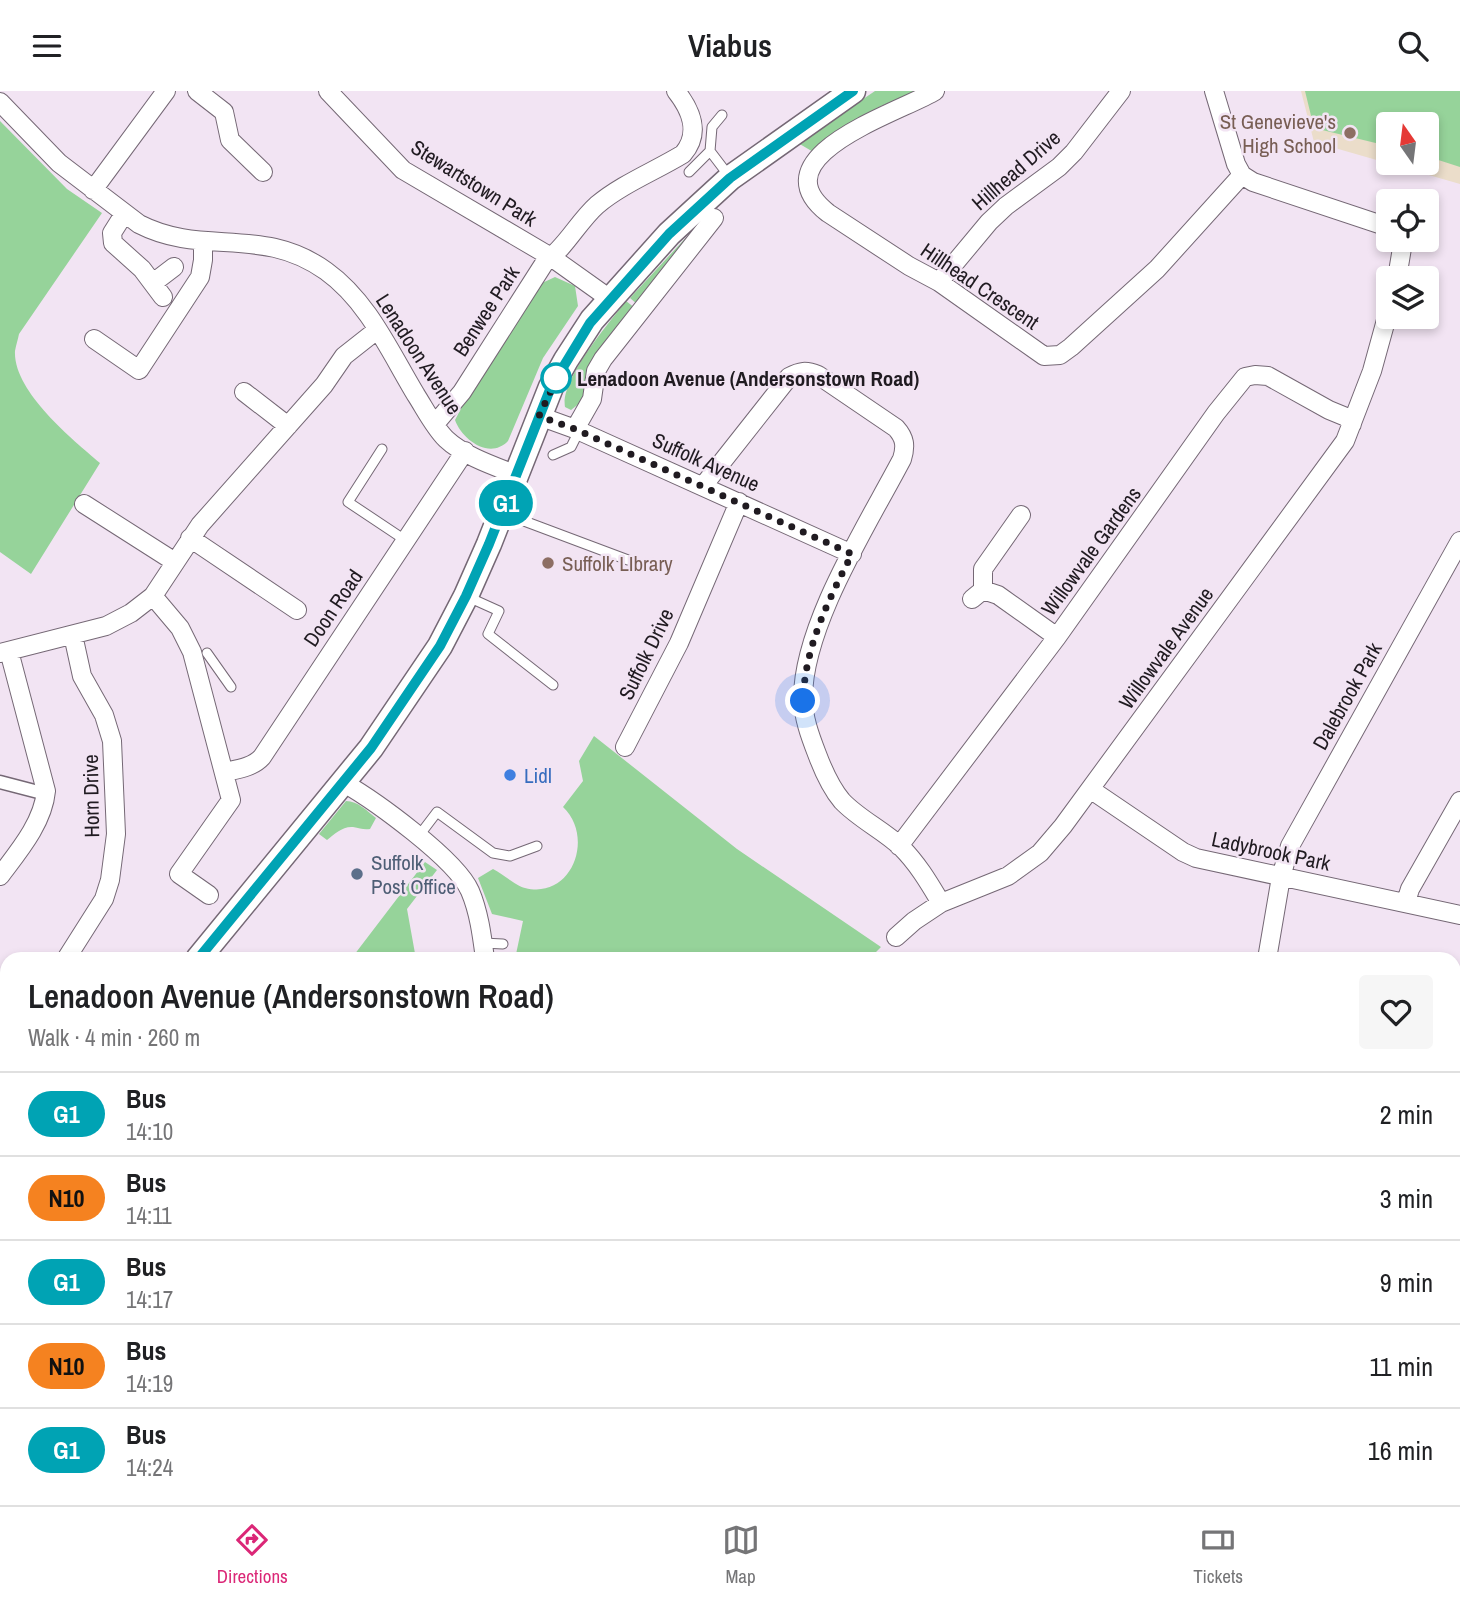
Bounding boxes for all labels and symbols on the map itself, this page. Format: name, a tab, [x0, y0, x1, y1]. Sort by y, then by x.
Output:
place label: St Genevieve's High School	[1220, 107, 1336, 160]
north arrow	[1376, 112, 1438, 175]
street label: Hillhead Drive	[965, 123, 1067, 217]
marker: St Genevieve's High School	[1342, 125, 1358, 141]
street label: Stewartstown Park	[405, 133, 543, 234]
street label: Hillhead Crescent	[915, 236, 1045, 336]
street label: Benwee Park	[446, 260, 526, 362]
street label: Lenadoon Avenue	[369, 288, 469, 420]
marker: Lenadoon Avenue (Andersonstown Road)	[541, 363, 571, 393]
place label: Lenadoon Avenue (Andersonstown Road)	[577, 364, 919, 393]
street label: Suffolk Avenue	[648, 426, 764, 498]
line badge: G1	[475, 480, 538, 526]
street label: Willowvale Gardens	[1034, 481, 1148, 621]
place label: Suffolk LIbrary	[562, 549, 673, 578]
marker: Suffolk LIbrary	[540, 555, 556, 571]
street label: Doon Road	[297, 564, 369, 652]
street label: Willowvale Avenue	[1112, 581, 1220, 715]
street label: Suffolk Drive	[611, 603, 681, 705]
street label: Dalebrook Park	[1306, 637, 1389, 755]
your location	[785, 683, 820, 718]
street label: Horn Drive	[76, 754, 106, 838]
place label: Lidl	[524, 761, 552, 790]
marker: Lidl	[502, 767, 518, 783]
street label: Ladybrook Park	[1209, 824, 1333, 878]
place label: Suffolk Post Office	[371, 848, 456, 901]
marker: Suffolk Post Office	[349, 866, 365, 882]

